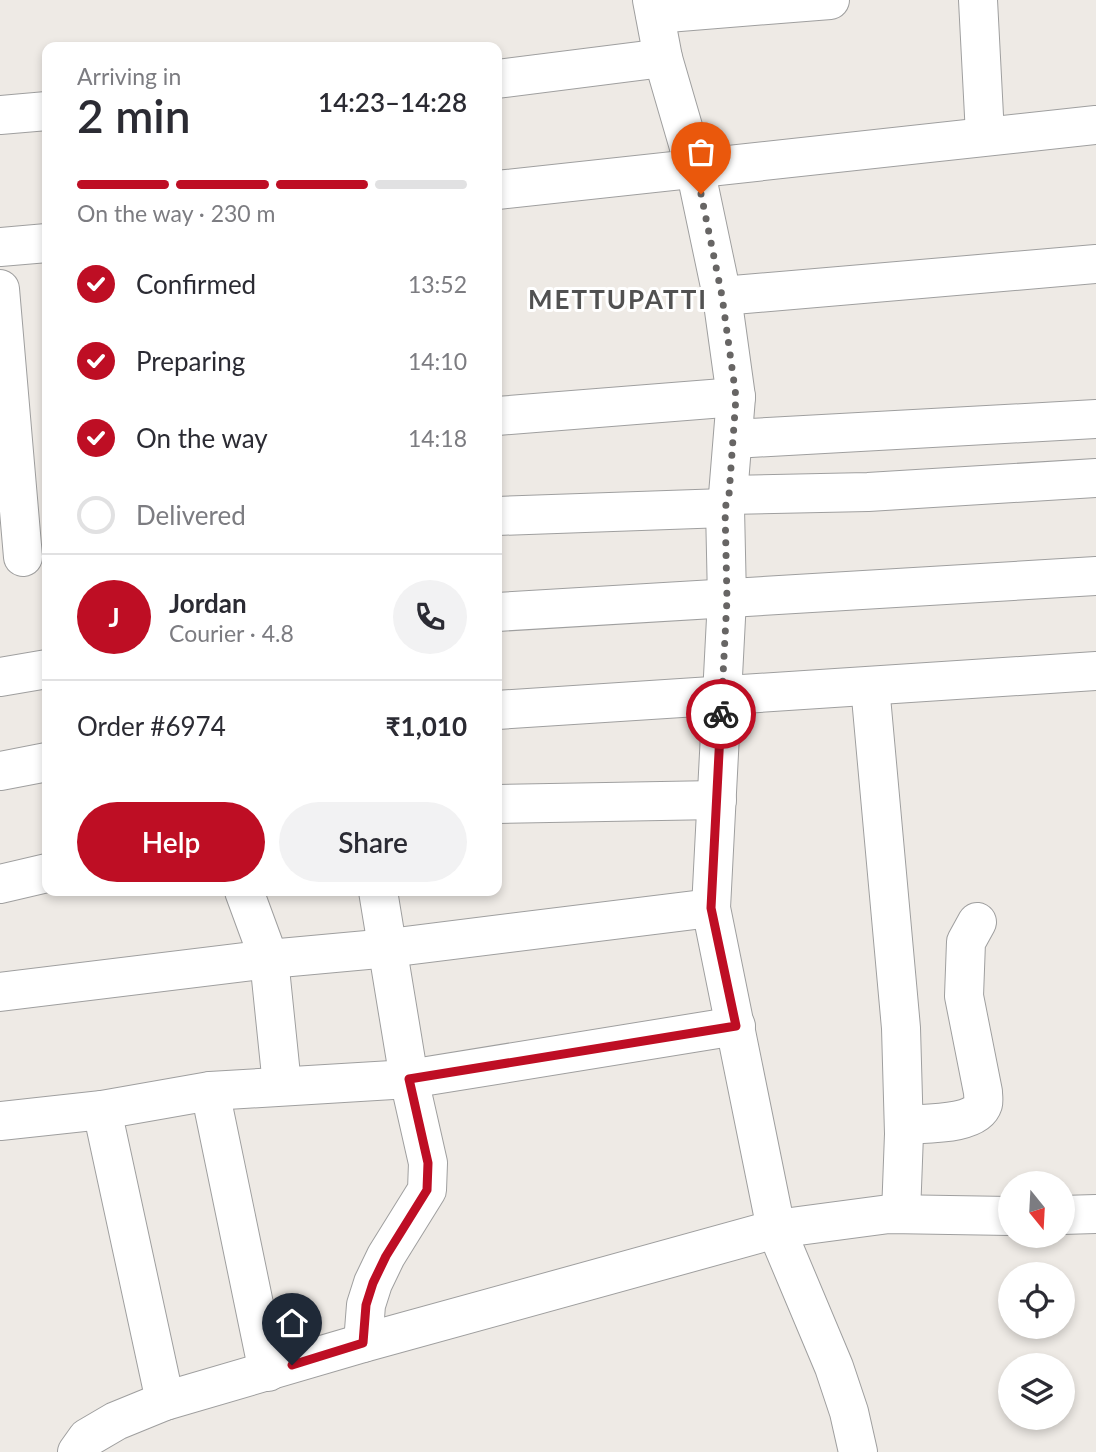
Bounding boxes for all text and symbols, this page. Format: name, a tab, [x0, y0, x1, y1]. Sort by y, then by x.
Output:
text: Arriving in	[77, 62, 181, 90]
text: 14:23–14:28	[318, 86, 467, 118]
text: 2 min	[77, 88, 191, 143]
pin	[671, 122, 731, 194]
icon: bag	[682, 133, 720, 171]
text: On the way · 230 m	[77, 199, 276, 227]
icon: check	[77, 265, 115, 303]
text: Confirmed	[136, 268, 256, 300]
text: 13:52	[408, 270, 467, 298]
district label: METTUPATTI	[528, 283, 708, 315]
icon: check	[77, 342, 115, 380]
text: Preparing	[136, 345, 245, 377]
text: 14:10	[408, 347, 467, 375]
icon: check	[77, 419, 115, 457]
text: On the way	[136, 422, 268, 454]
text: 14:18	[408, 424, 467, 452]
text: Delivered	[136, 499, 246, 531]
button: phone	[393, 580, 467, 654]
text: Jordan	[169, 587, 247, 619]
text: J	[108, 601, 120, 633]
text: Courier · 4.8	[169, 619, 294, 647]
courier	[686, 679, 756, 749]
icon: bike	[702, 695, 740, 733]
text: Order #6974	[77, 710, 226, 742]
text: ₹1,010	[386, 710, 467, 742]
button: Help	[77, 802, 265, 882]
button: Share	[279, 802, 467, 882]
north arrow	[998, 1171, 1074, 1248]
map controls	[998, 1171, 1075, 1430]
button: locate	[998, 1262, 1075, 1339]
pin	[262, 1293, 322, 1365]
icon: home	[273, 1304, 311, 1342]
button: layers	[998, 1353, 1075, 1430]

